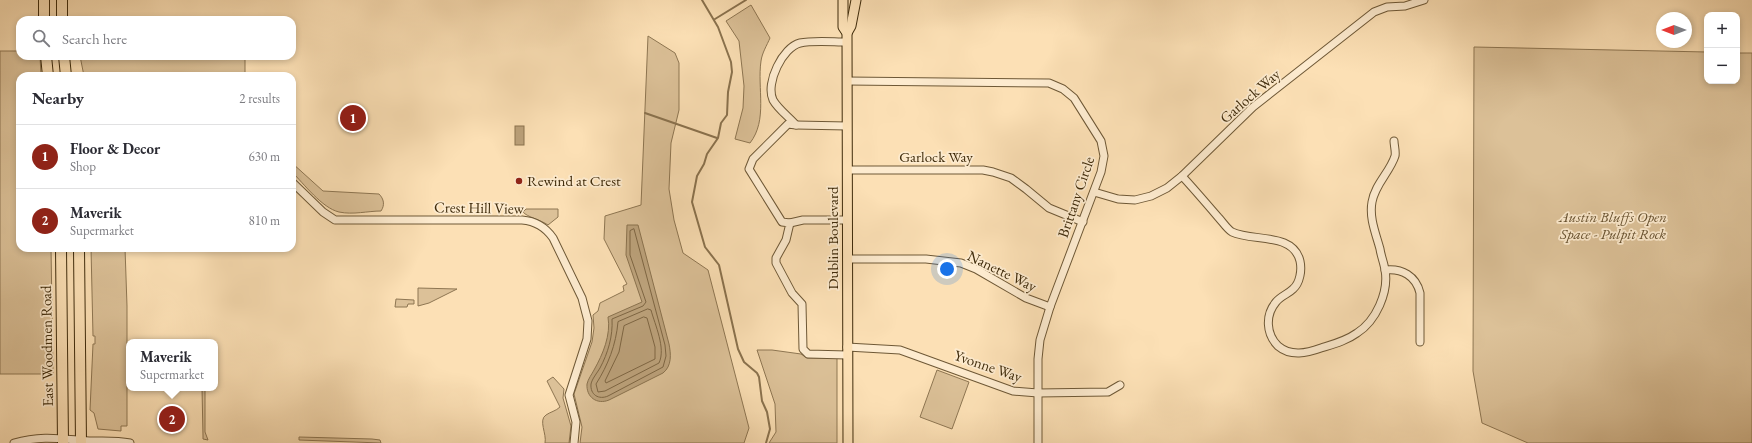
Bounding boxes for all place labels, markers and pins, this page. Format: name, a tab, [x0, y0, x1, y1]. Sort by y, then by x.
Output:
pin: 1	[340, 103, 366, 133]
place label: Rewind at Crest	[527, 171, 621, 190]
marker: Rewind at Crest	[514, 176, 524, 186]
pin: 2	[159, 404, 185, 434]

